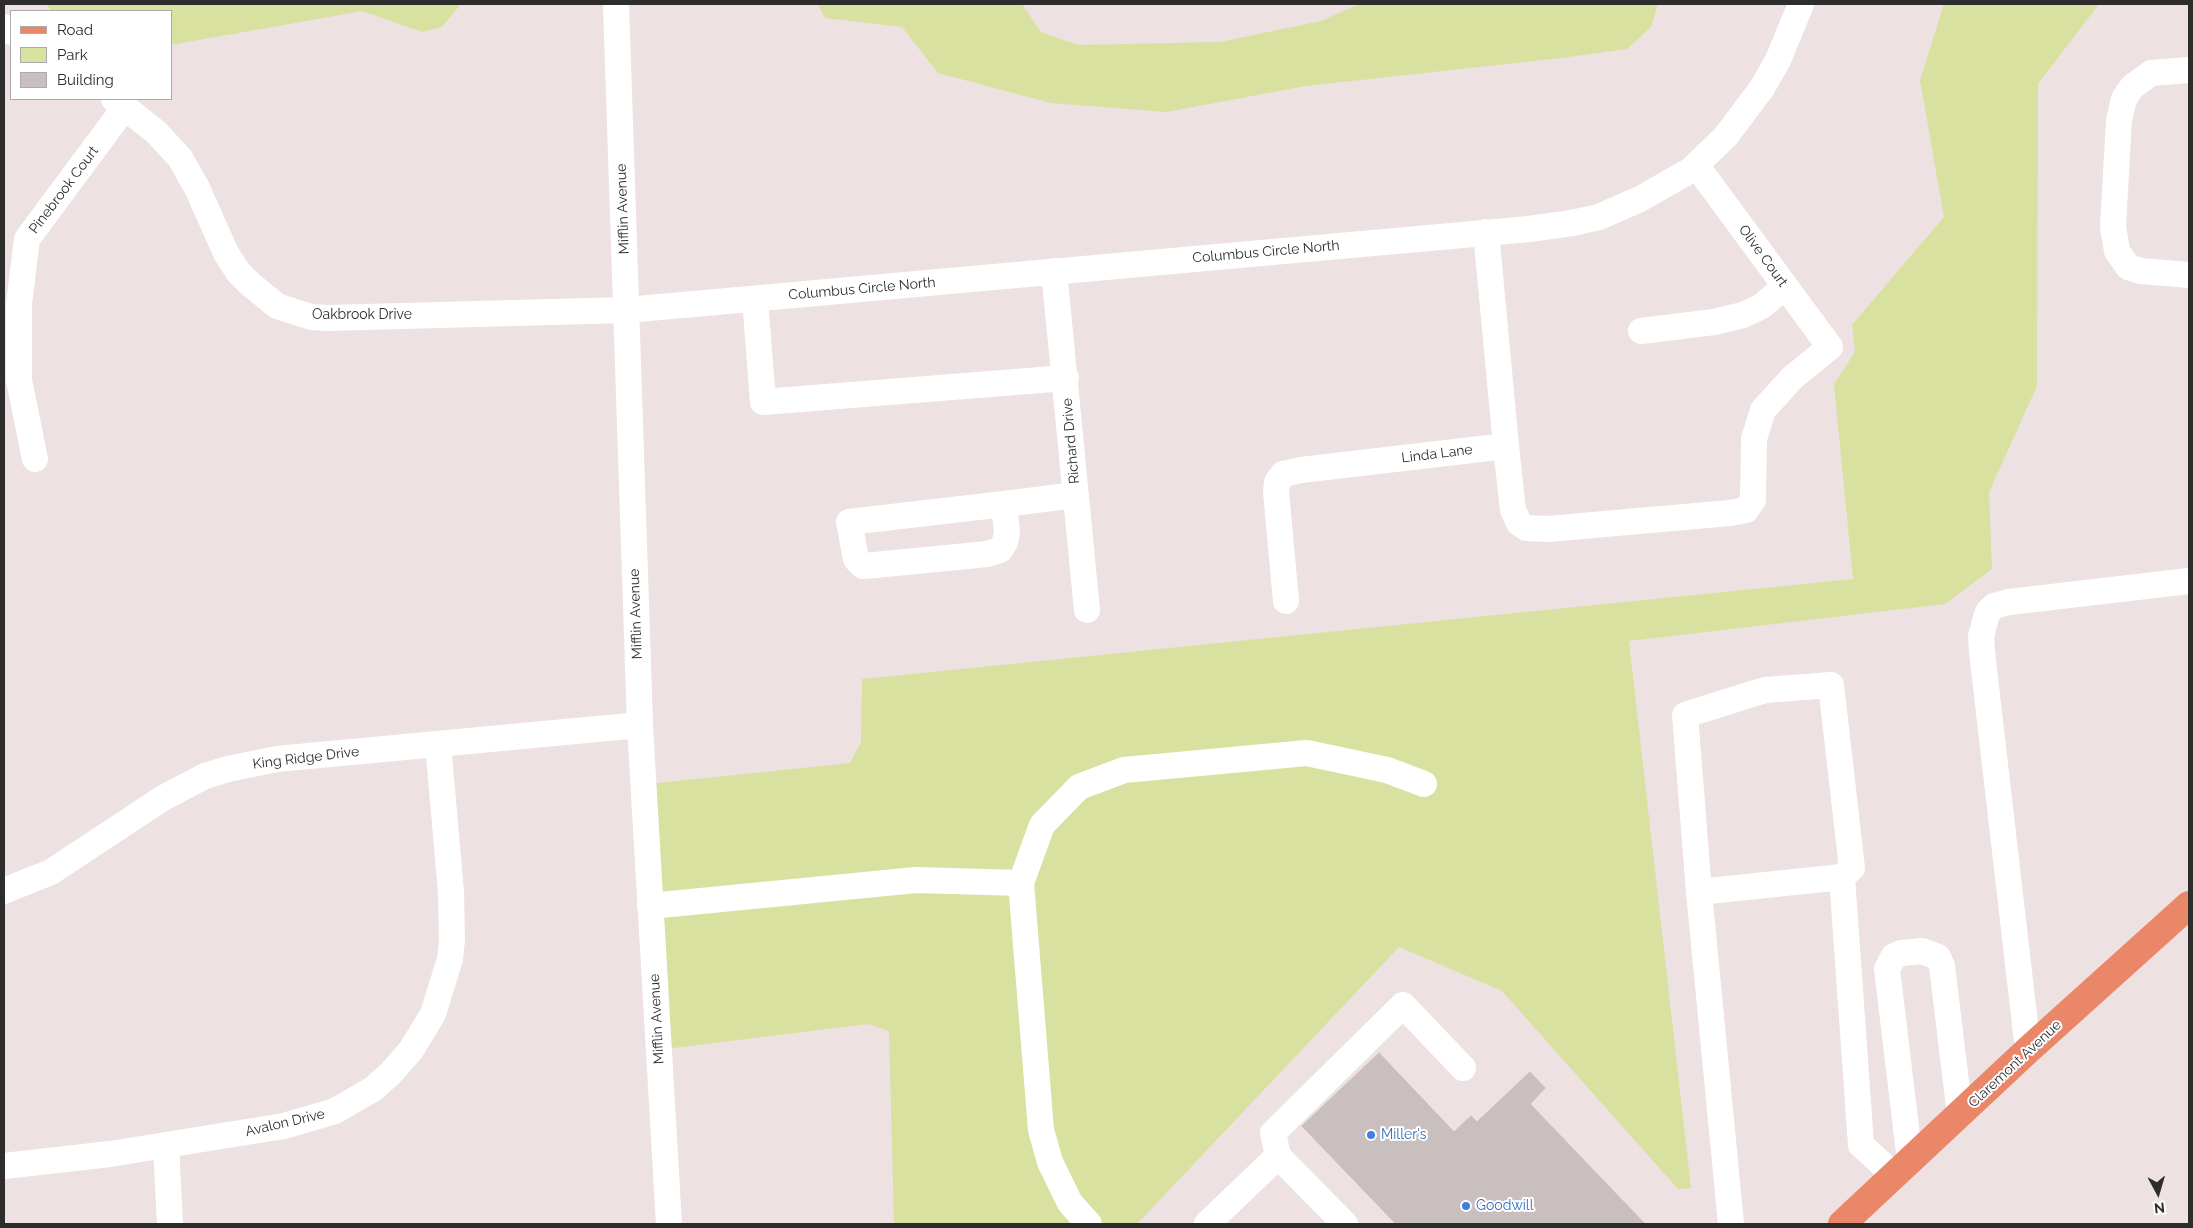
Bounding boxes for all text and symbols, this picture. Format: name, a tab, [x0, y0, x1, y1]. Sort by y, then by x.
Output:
legend	[10, 10, 172, 100]
text: Road	[57, 21, 93, 39]
text: Park	[57, 46, 88, 64]
text: Building	[57, 71, 114, 89]
street label: Pinebrook Court	[26, 143, 102, 237]
street label: Mifflin Avenue	[613, 163, 633, 255]
street label: Olive Court	[1735, 222, 1791, 290]
street label: Columbus Circle North	[1192, 237, 1340, 267]
street label: Columbus Circle North	[788, 274, 936, 304]
street label: Oakbrook Drive	[312, 307, 412, 323]
street label: Richard Drive	[1059, 397, 1083, 485]
street label: Linda Lane	[1401, 441, 1473, 467]
street label: Mifflin Avenue	[626, 568, 646, 660]
street label: King Ridge Drive	[252, 743, 360, 773]
street label: Mifflin Avenue	[646, 973, 668, 1065]
street label: Claremont Avenue	[1965, 1017, 2065, 1111]
street label: Avalon Drive	[244, 1106, 326, 1140]
place label: Miller's	[1381, 1127, 1426, 1143]
marker: Miller's	[1365, 1129, 1377, 1141]
north arrow	[2133, 1168, 2183, 1218]
place label: Goodwill	[1476, 1198, 1533, 1214]
text: N	[2153, 1199, 2166, 1216]
marker: Goodwill	[1460, 1200, 1472, 1212]

